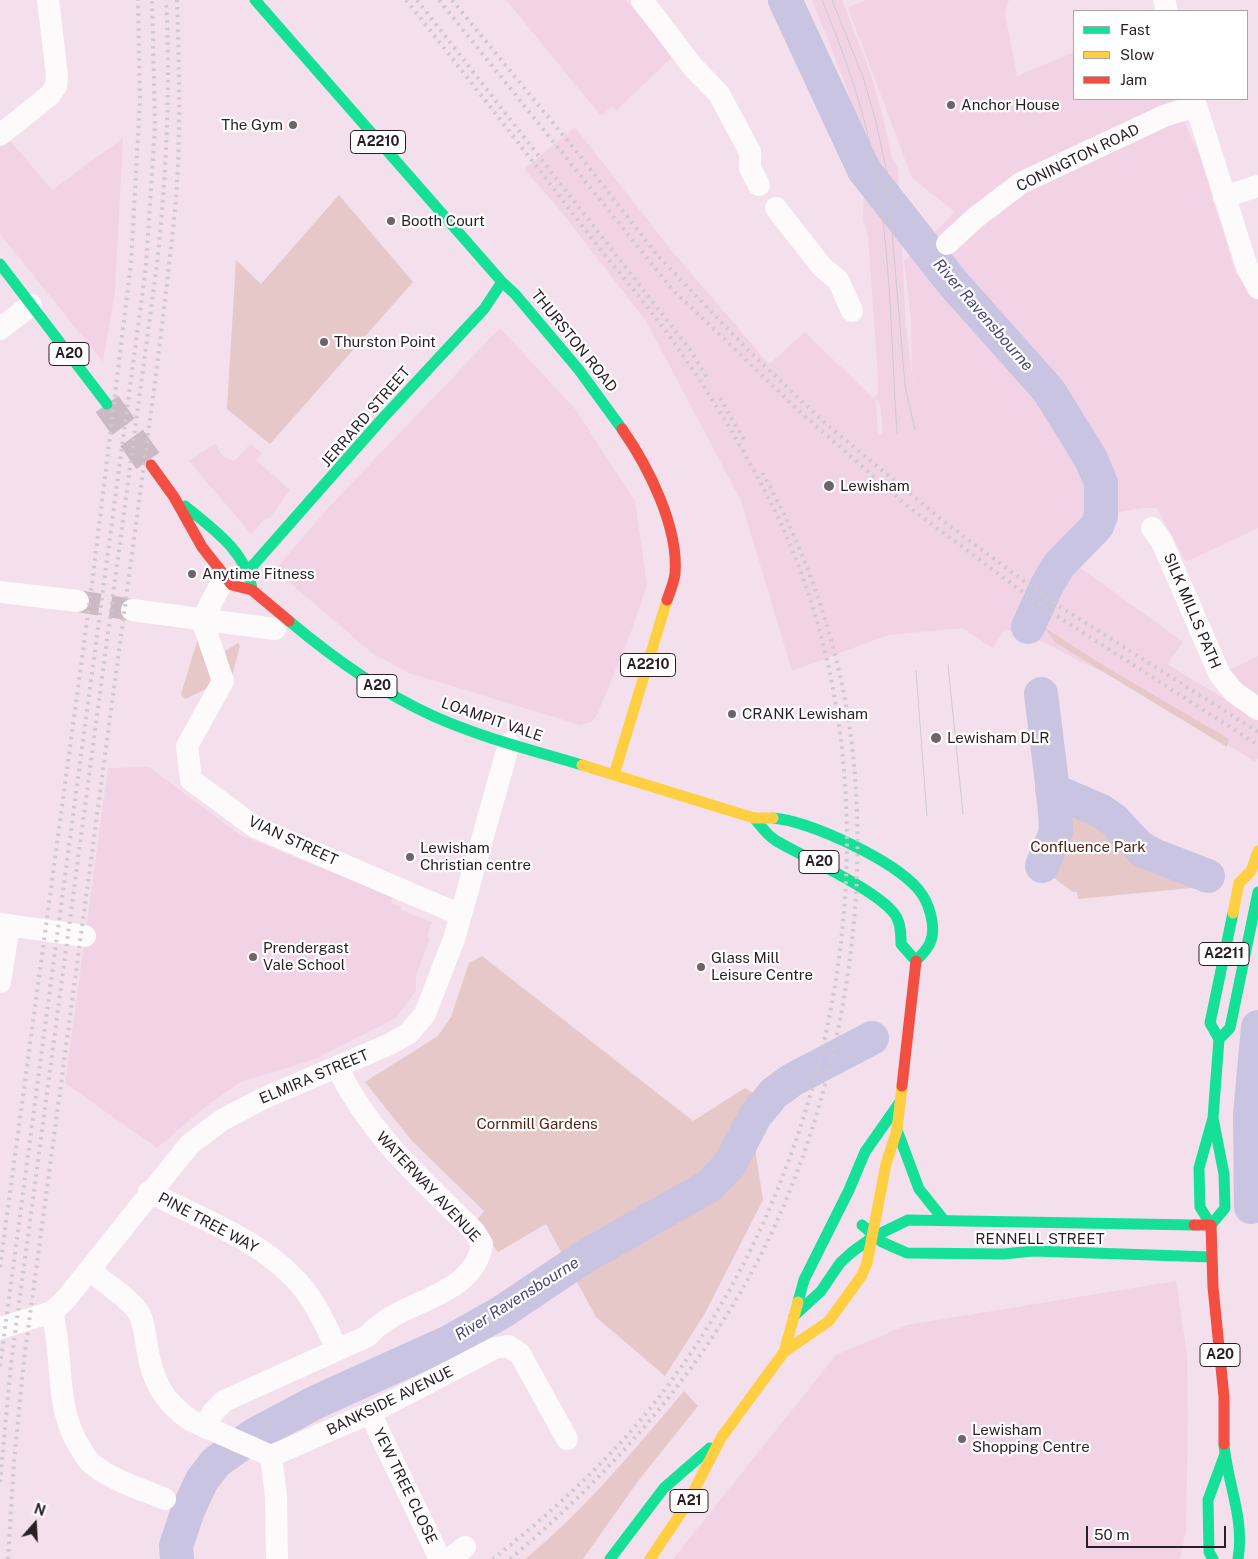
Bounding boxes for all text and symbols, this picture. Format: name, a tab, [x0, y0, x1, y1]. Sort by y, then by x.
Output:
legend	[1073, 10, 1248, 100]
text: Fast	[1120, 21, 1150, 38]
text: Slow	[1120, 46, 1154, 63]
text: Jam	[1120, 71, 1147, 88]
place label: Anchor House	[961, 96, 1060, 114]
marker: Anchor House	[945, 99, 957, 111]
place label: The Gym	[221, 116, 283, 134]
marker: The Gym	[287, 119, 299, 131]
street label: CONINGTON ROAD	[1013, 120, 1143, 196]
road number: A2210	[350, 130, 406, 154]
place label: Booth Court	[401, 212, 485, 230]
marker: Booth Court	[385, 215, 397, 227]
water label: River Ravensbourne	[929, 255, 1037, 375]
street label: THURSTON ROAD	[527, 286, 621, 396]
place label: Thurston Point	[334, 333, 436, 351]
marker: Thurston Point	[318, 336, 330, 348]
road number: A20	[49, 342, 89, 366]
street label: JERRARD STREET	[317, 363, 415, 471]
place label: Lewisham	[840, 477, 910, 495]
marker: Lewisham	[822, 479, 836, 493]
street label: SILK MILLS PATH	[1160, 550, 1224, 672]
place label: Anytime Fitness	[202, 565, 315, 583]
marker: Anytime Fitness	[186, 568, 198, 580]
road number: A2210	[620, 654, 676, 676]
road number: A20	[357, 674, 397, 698]
street label: LOAMPIT VALE	[439, 694, 545, 746]
place label: CRANK Lewisham	[742, 705, 868, 723]
marker: CRANK Lewisham	[726, 708, 738, 720]
place label: Lewisham DLR	[947, 729, 1050, 747]
marker: Lewisham DLR	[929, 731, 943, 745]
street label: VIAN STREET	[245, 812, 341, 870]
park label: Confluence Park	[1030, 838, 1146, 856]
place label: Lewisham Christian centre	[420, 839, 531, 874]
road number: A20	[799, 850, 839, 874]
marker: Lewisham Christian centre	[404, 851, 416, 863]
place label: Prendergast Vale School	[263, 939, 349, 974]
road number: A2211	[1199, 942, 1249, 966]
place label: Glass Mill Leisure Centre	[711, 949, 813, 984]
marker: Prendergast Vale School	[247, 951, 259, 963]
marker: Glass Mill Leisure Centre	[695, 961, 707, 973]
street label: ELMIRA STREET	[257, 1046, 371, 1108]
park label: Cornmill Gardens	[476, 1115, 598, 1133]
street label: WATERWAY AVENUE	[372, 1128, 484, 1246]
street label: PINE TREE WAY	[155, 1189, 261, 1257]
street label: RENNELL STREET	[975, 1230, 1105, 1248]
water label: River Ravensbourne	[451, 1253, 583, 1345]
road number: A20	[1200, 1344, 1240, 1366]
street label: BANKSIDE AVENUE	[324, 1362, 456, 1440]
place label: Lewisham Shopping Centre	[972, 1421, 1090, 1456]
street label: YEW TREE CLOSE	[369, 1425, 441, 1547]
marker: Lewisham Shopping Centre	[956, 1433, 968, 1445]
road number: A21	[670, 1490, 708, 1512]
north arrow	[10, 1499, 60, 1549]
text: N	[32, 1500, 48, 1519]
scale bar	[1088, 1516, 1228, 1548]
text: 50 m	[1094, 1526, 1129, 1543]

